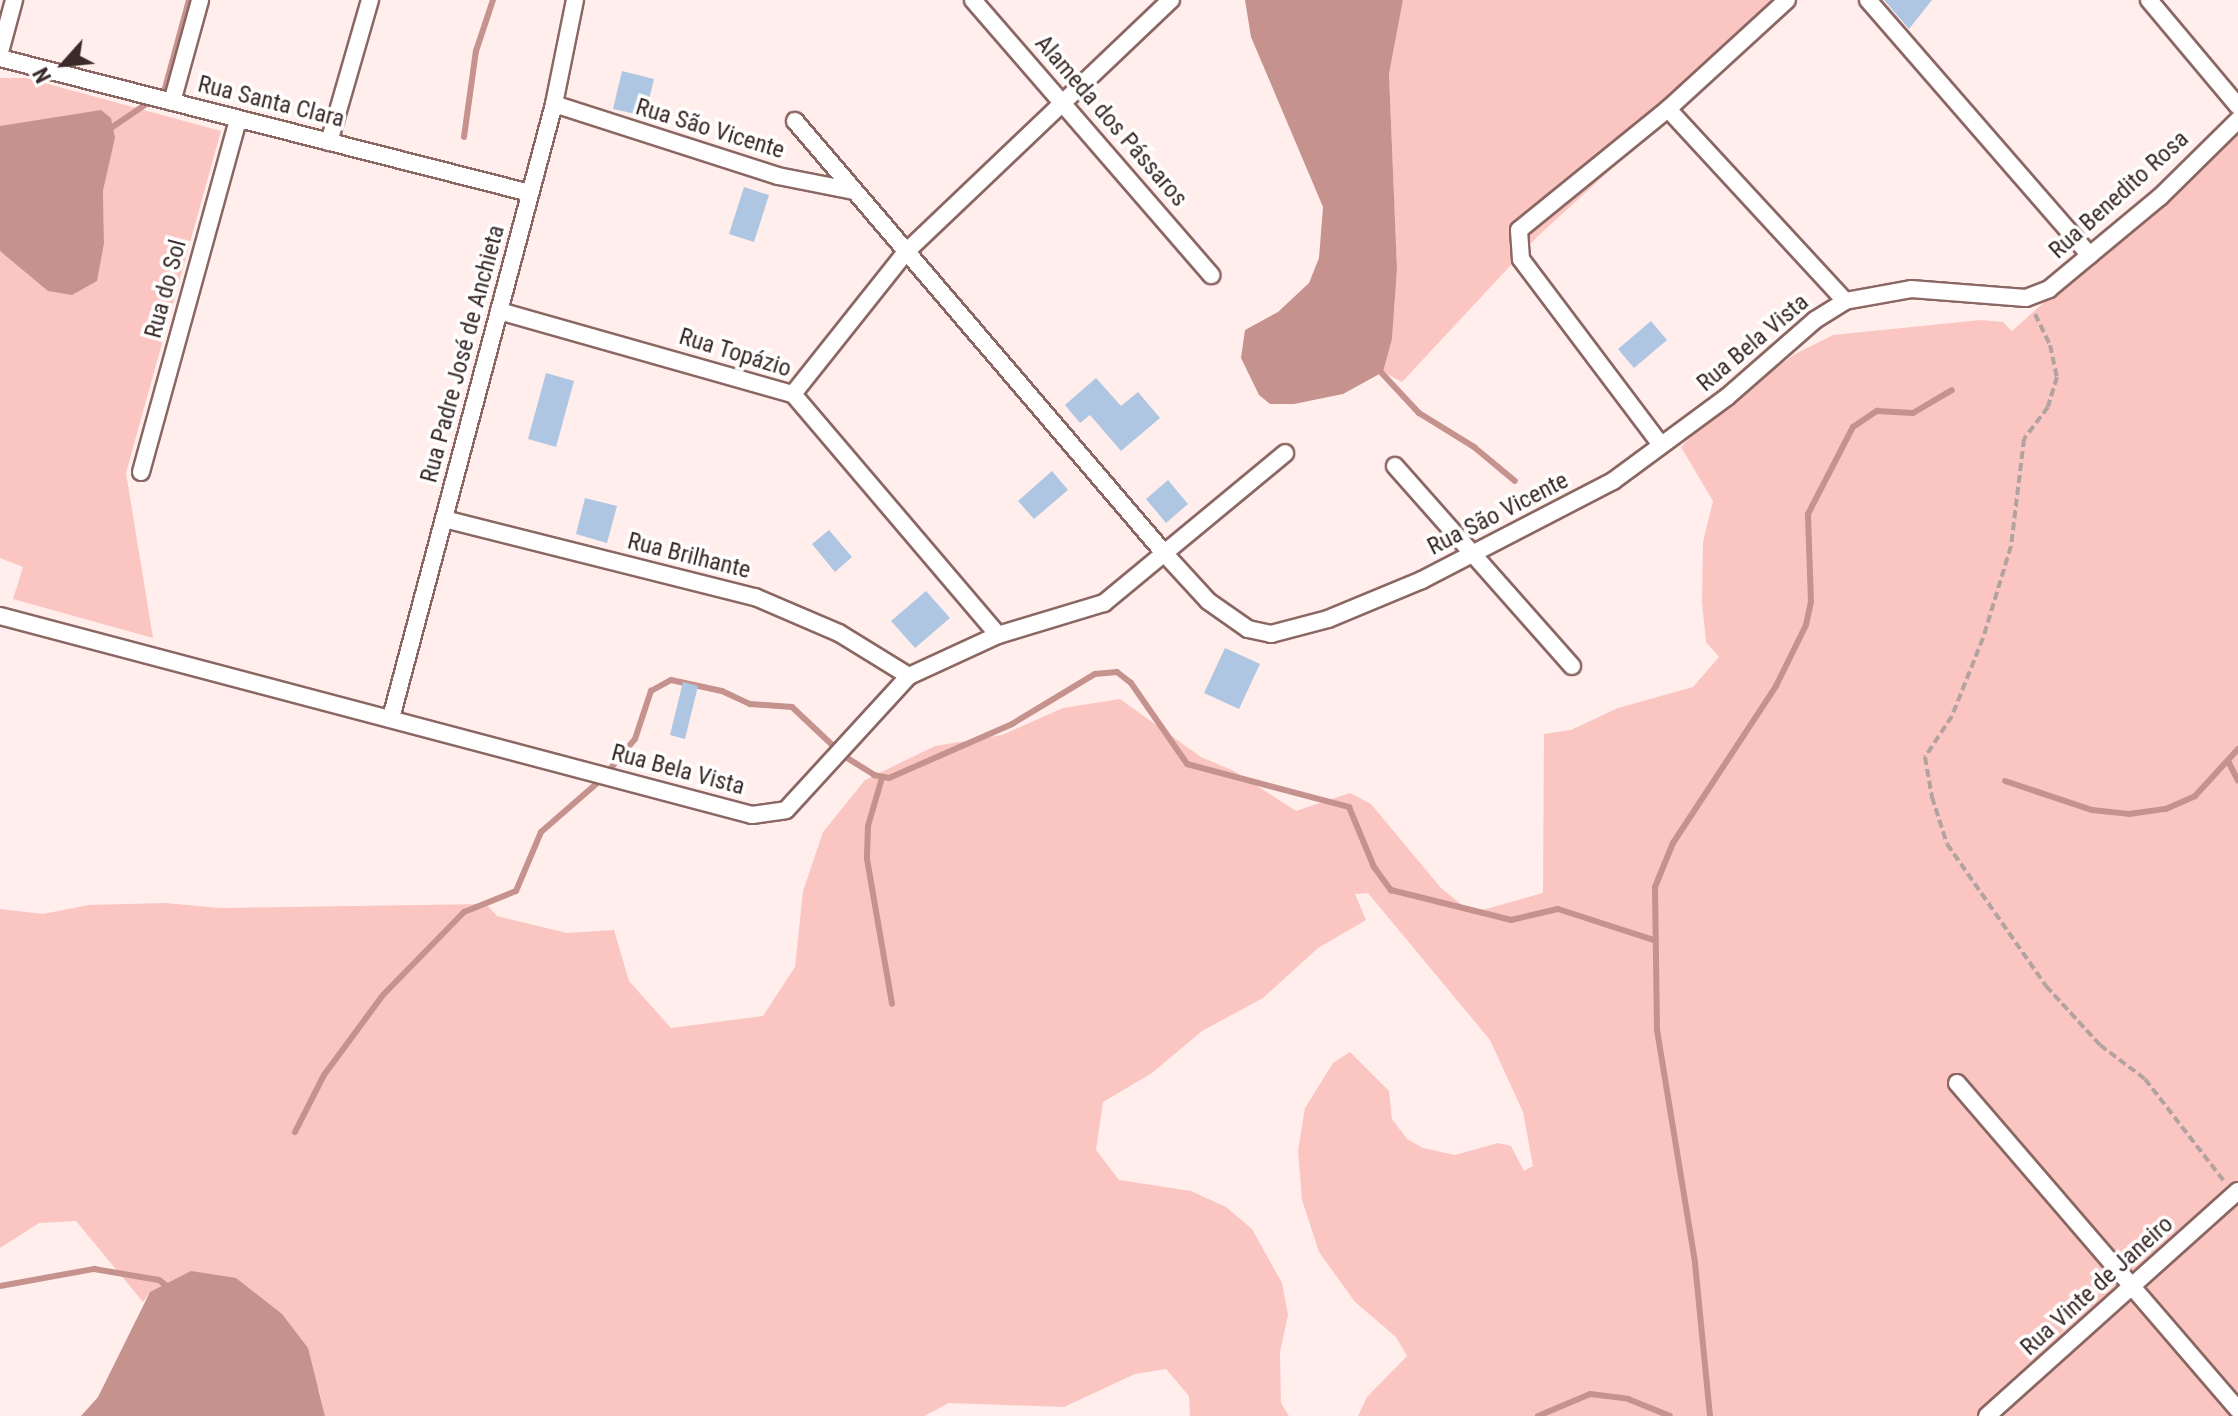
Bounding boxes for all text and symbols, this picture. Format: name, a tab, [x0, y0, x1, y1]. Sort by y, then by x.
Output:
north arrow	[24, 24, 104, 104]
street label: Alameda dos Pássaros	[1029, 29, 1193, 213]
text: N	[28, 63, 56, 87]
street label: Rua Santa Clara	[195, 70, 347, 134]
street label: Rua São Vicente	[632, 93, 788, 165]
street label: Rua Benedito Rosa	[2043, 125, 2195, 265]
street label: Rua Padre José de Anchieta	[415, 222, 511, 486]
street label: Rua do Sol	[139, 237, 193, 341]
street label: Rua Bela Vista	[1691, 288, 1815, 398]
street label: Rua Topázio	[675, 322, 795, 384]
street label: Rua São Vicente	[1423, 466, 1573, 562]
street label: Rua Brilhante	[624, 527, 754, 585]
street label: Rua Bela Vista	[608, 738, 748, 802]
street label: Rua Vinte de Janeiro	[2015, 1210, 2179, 1362]

